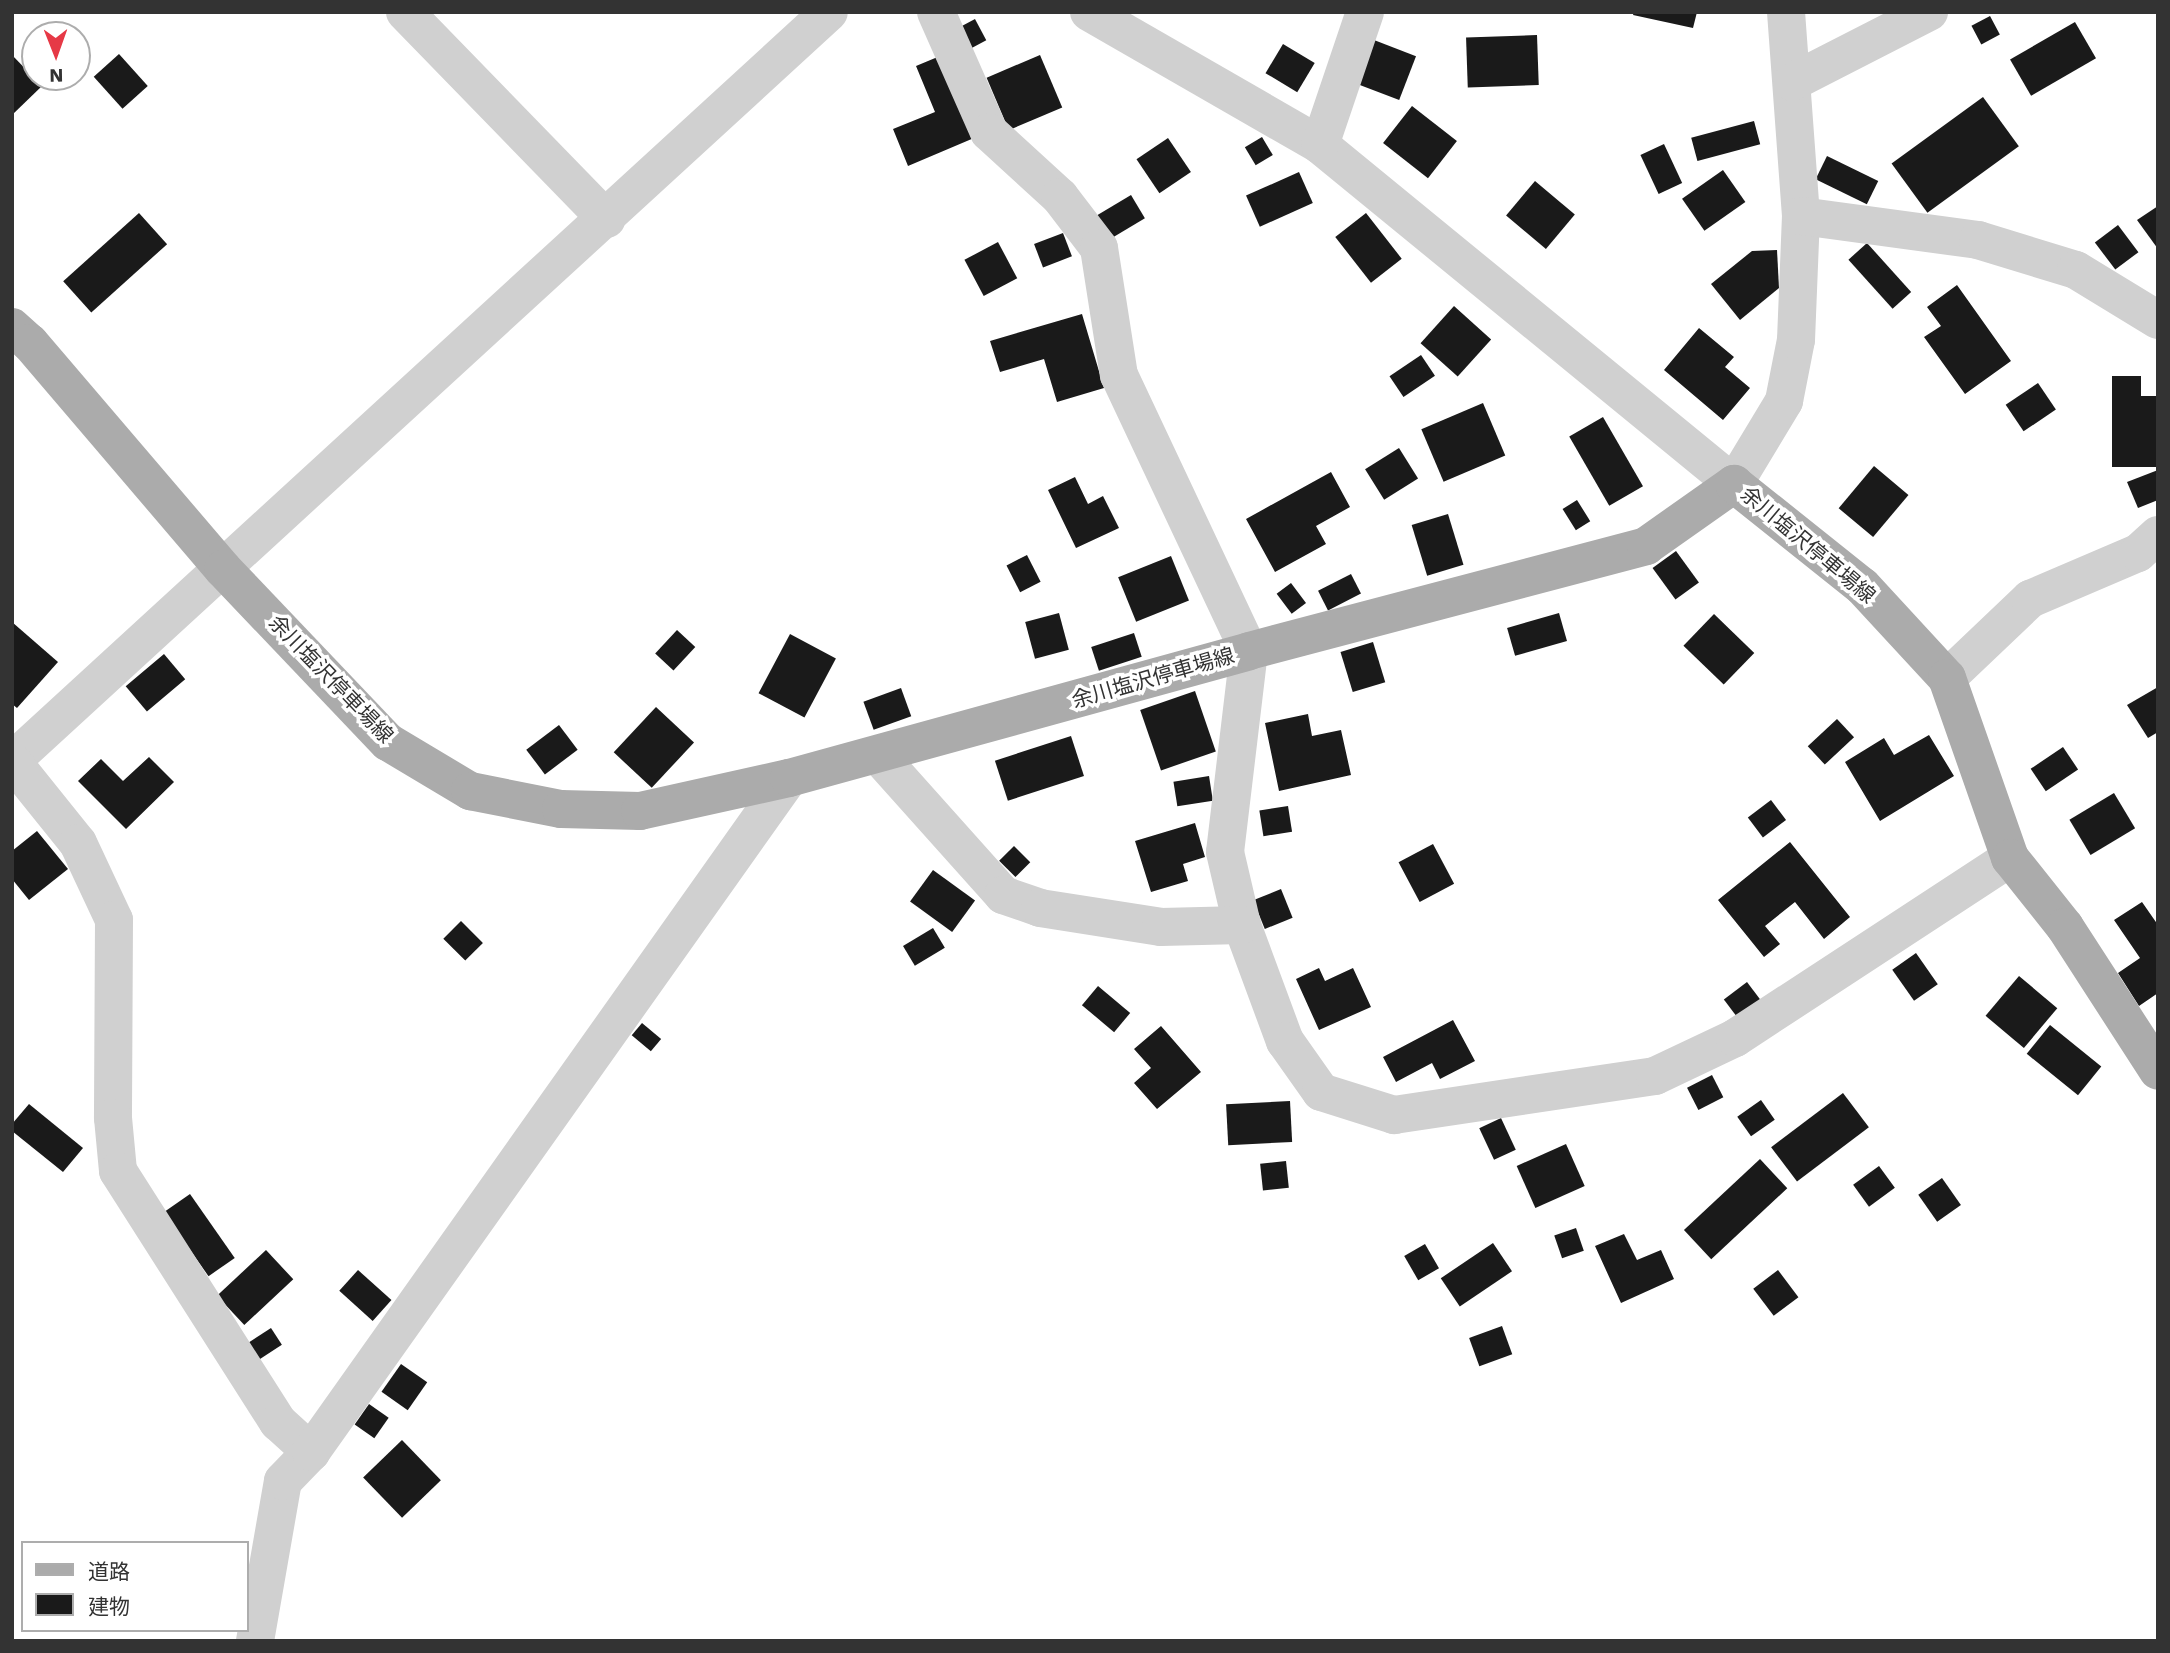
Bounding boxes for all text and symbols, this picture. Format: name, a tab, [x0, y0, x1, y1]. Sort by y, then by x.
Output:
north arrow	[21, 21, 91, 91]
text: N	[49, 64, 64, 87]
street label: 余川塩沢停車場線	[1736, 481, 1880, 609]
street label: 余川塩沢停車場線	[264, 610, 398, 748]
street label: 余川塩沢停車場線	[1069, 643, 1237, 713]
legend	[21, 1541, 248, 1632]
text: 道路	[88, 1559, 130, 1584]
text: 建物	[88, 1594, 130, 1619]

